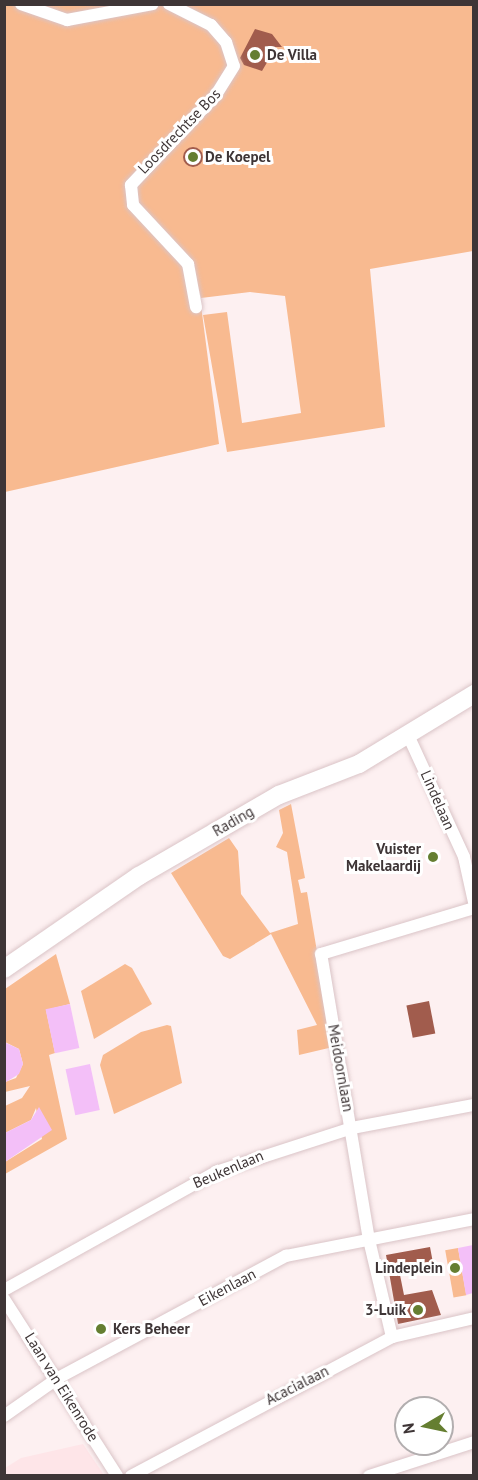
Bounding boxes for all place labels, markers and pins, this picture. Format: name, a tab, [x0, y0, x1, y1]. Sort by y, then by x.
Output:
place label: De Villa	[267, 46, 317, 64]
marker: De Villa	[248, 48, 262, 62]
place label: De Koepel	[205, 148, 271, 166]
marker: De Koepel	[186, 150, 200, 164]
place label: Vuister Makelaardij	[346, 839, 421, 874]
marker: Vuister Makelaardij	[426, 850, 440, 864]
place label: Lindeplein	[375, 1259, 443, 1277]
marker: Lindeplein	[448, 1261, 462, 1275]
place label: 3-Luik	[365, 1301, 406, 1319]
marker: 3-Luik	[411, 1303, 425, 1317]
place label: Kers Beheer	[113, 1320, 190, 1338]
marker: Kers Beheer	[94, 1322, 108, 1336]

